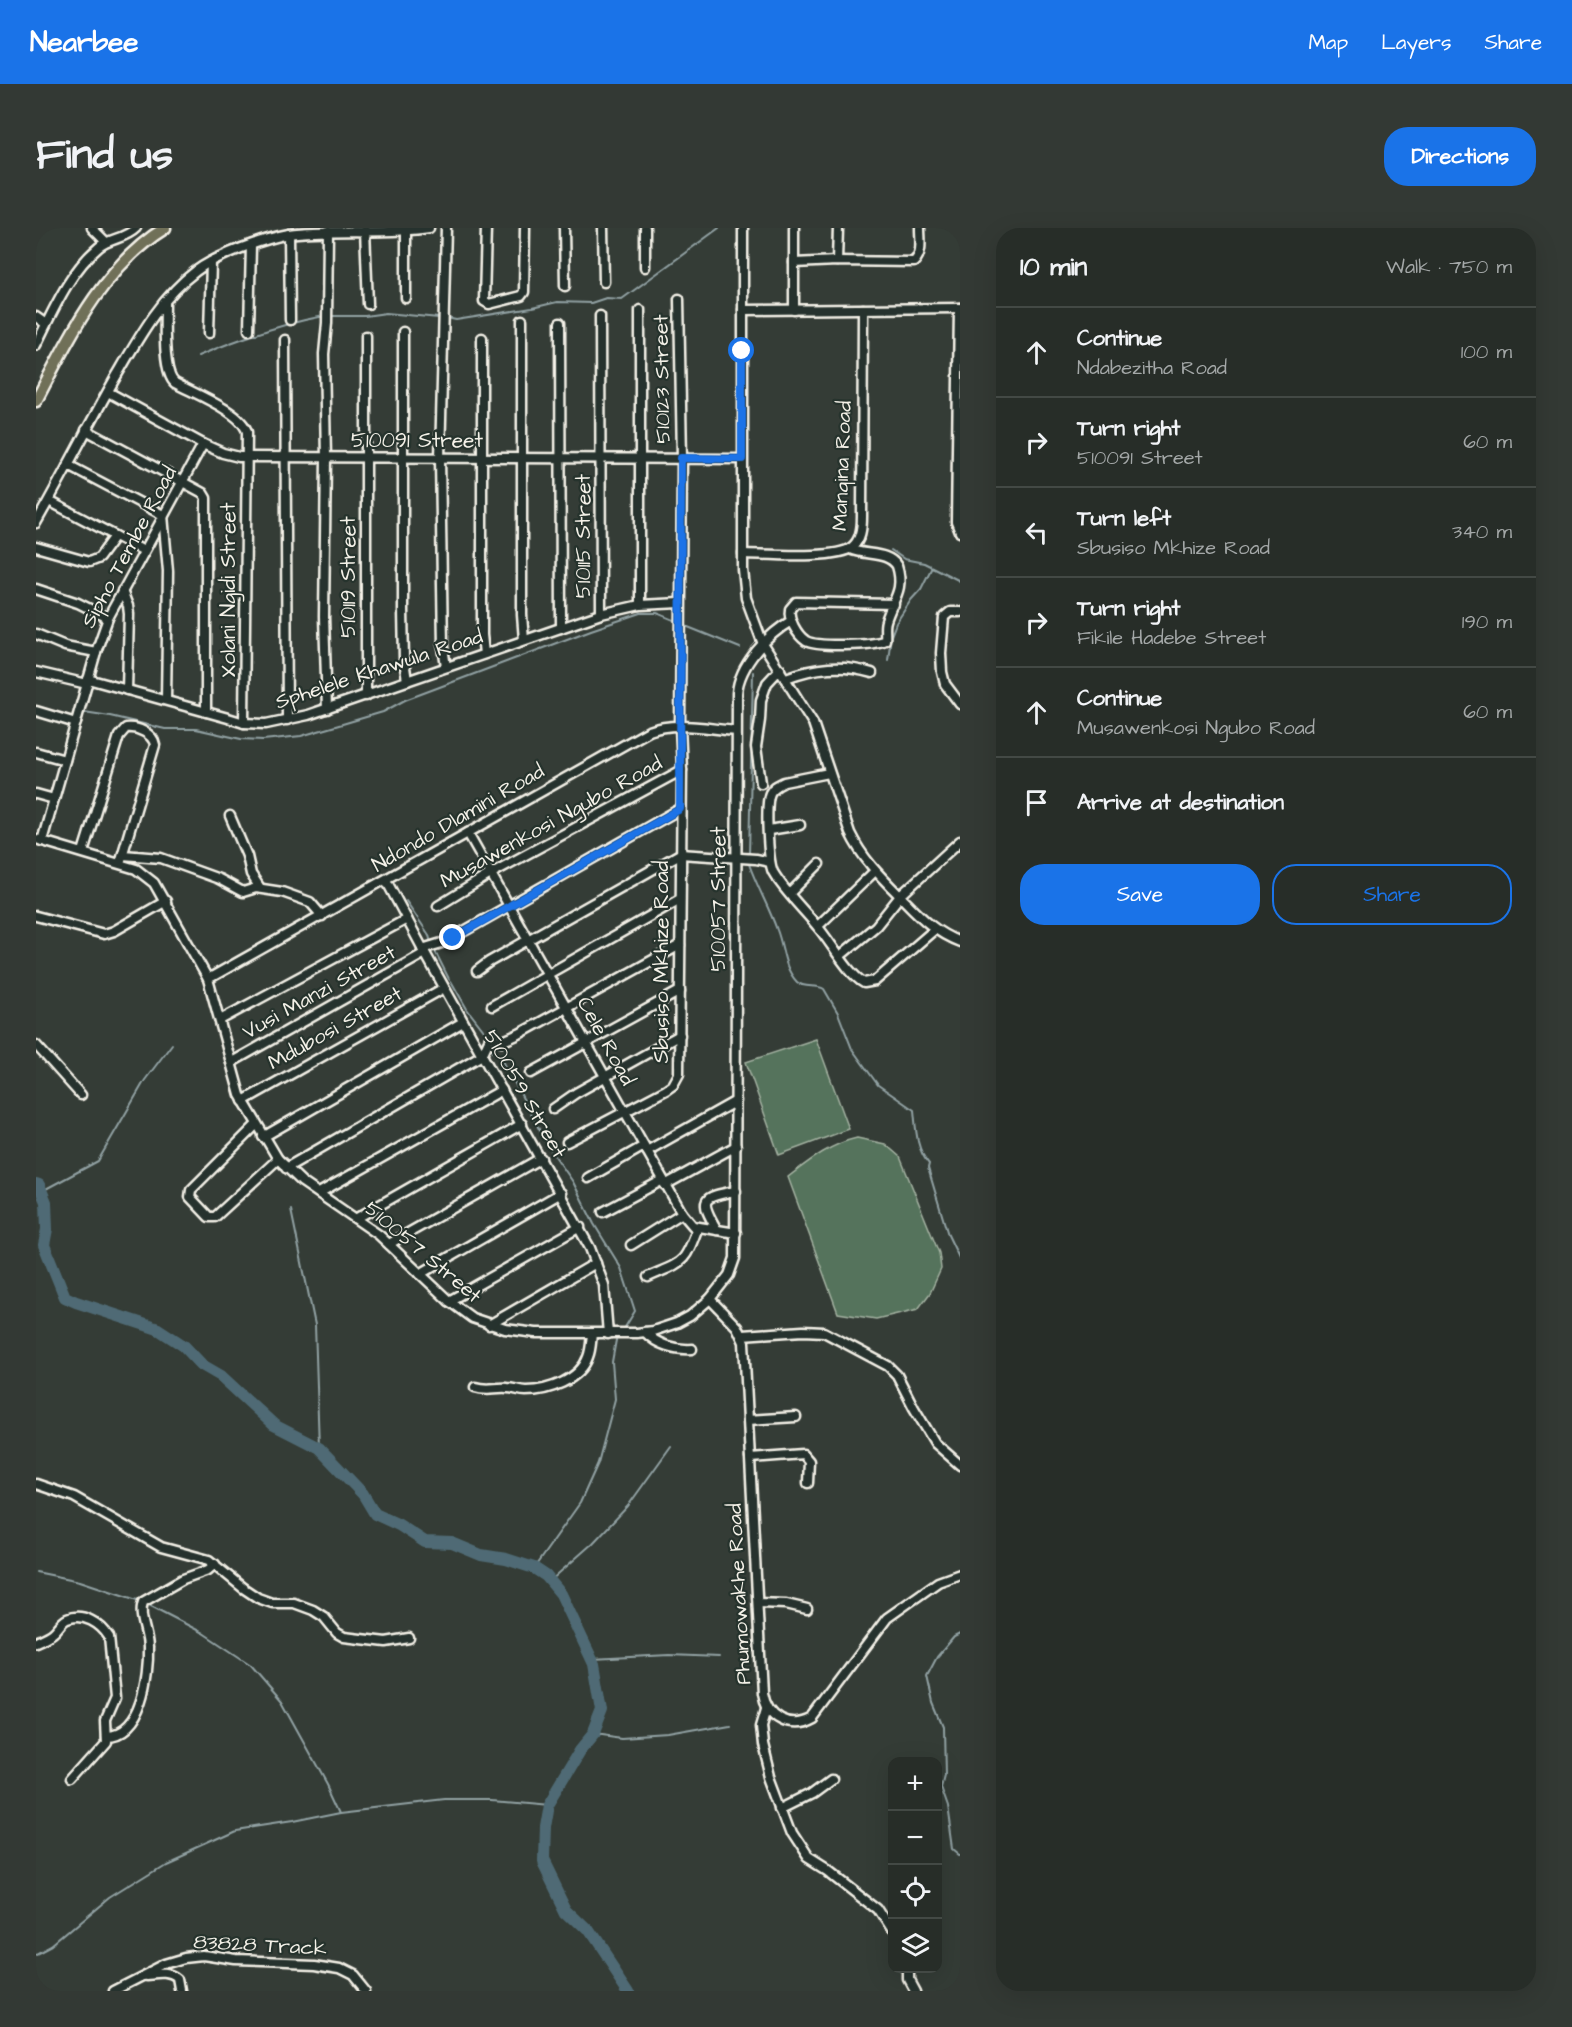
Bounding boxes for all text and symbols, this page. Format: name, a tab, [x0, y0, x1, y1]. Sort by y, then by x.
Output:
text: Nearbee	[30, 23, 138, 62]
text: Map	[1308, 28, 1348, 57]
text: Layers	[1381, 28, 1451, 57]
text: Share	[1484, 28, 1542, 57]
text: Find us	[36, 127, 173, 185]
button: Directions	[1384, 127, 1536, 186]
text: 10 min	[1020, 249, 1087, 285]
text: Walk · 750 m	[1386, 253, 1512, 281]
street label: 510123 Street	[646, 314, 678, 444]
text: Continue	[1077, 323, 1162, 354]
icon: ahead	[1020, 336, 1053, 369]
route start	[728, 337, 754, 363]
text: 100 m	[1461, 338, 1512, 366]
text: Ndabezitha Road	[1077, 354, 1227, 382]
street label: Manqina Road	[825, 400, 859, 532]
text: Turn right	[1077, 413, 1180, 444]
street label: 510091 Street	[351, 426, 483, 455]
icon: right	[1020, 426, 1053, 459]
text: 60 m	[1463, 428, 1512, 456]
text: 510091 Street	[1077, 444, 1203, 472]
street label: Sipho Tembe Road	[74, 461, 185, 634]
street label: 510115 Street	[569, 473, 598, 598]
street label: Xolani Ngidi Street	[214, 502, 245, 677]
text: Turn left	[1077, 503, 1171, 534]
street label: 510119 Street	[334, 516, 363, 638]
icon: left	[1020, 516, 1053, 549]
text: 340 m	[1452, 518, 1512, 546]
text: Sbusiso Mkhize Road	[1077, 534, 1270, 562]
text: Turn right	[1077, 593, 1180, 624]
icon: right	[1020, 606, 1053, 639]
text: 190 m	[1462, 608, 1512, 636]
street label: Sphelele Khawula Road	[271, 622, 487, 717]
text: Fikile Hadebe Street	[1077, 624, 1266, 652]
text: Continue	[1077, 683, 1162, 714]
icon: ahead	[1020, 696, 1053, 729]
text: 60 m	[1463, 698, 1512, 726]
text: Musawenkosi Ngubo Road	[1077, 714, 1315, 742]
street label: Musawenkosi Ngubo Road	[435, 749, 668, 897]
street label: Ndondo Dlamini Road	[366, 757, 550, 879]
icon: arrive	[1020, 786, 1053, 819]
text: Arrive at destination	[1077, 787, 1284, 818]
street label: 510057 Street	[704, 826, 733, 972]
street label: Sbusiso Mkhize Road	[647, 860, 676, 1063]
button: Save	[1020, 864, 1260, 925]
button: Share	[1272, 864, 1512, 925]
route end	[439, 924, 465, 950]
street label: Vusi Manzi Street	[237, 938, 401, 1046]
street label: Mdubosi Street	[263, 979, 408, 1077]
street label: Cele Road	[570, 991, 642, 1091]
street label: 510059 Street	[476, 1024, 574, 1164]
street label: 510057 Street	[358, 1194, 488, 1310]
street label: Phumowakhe Road	[720, 1502, 758, 1685]
map controls	[888, 1757, 942, 1973]
button: +	[888, 1757, 942, 1811]
button: −	[888, 1811, 942, 1865]
button: locate	[888, 1865, 942, 1919]
button: layers	[888, 1919, 942, 1973]
street label: 83828 Track	[193, 1927, 328, 1963]

